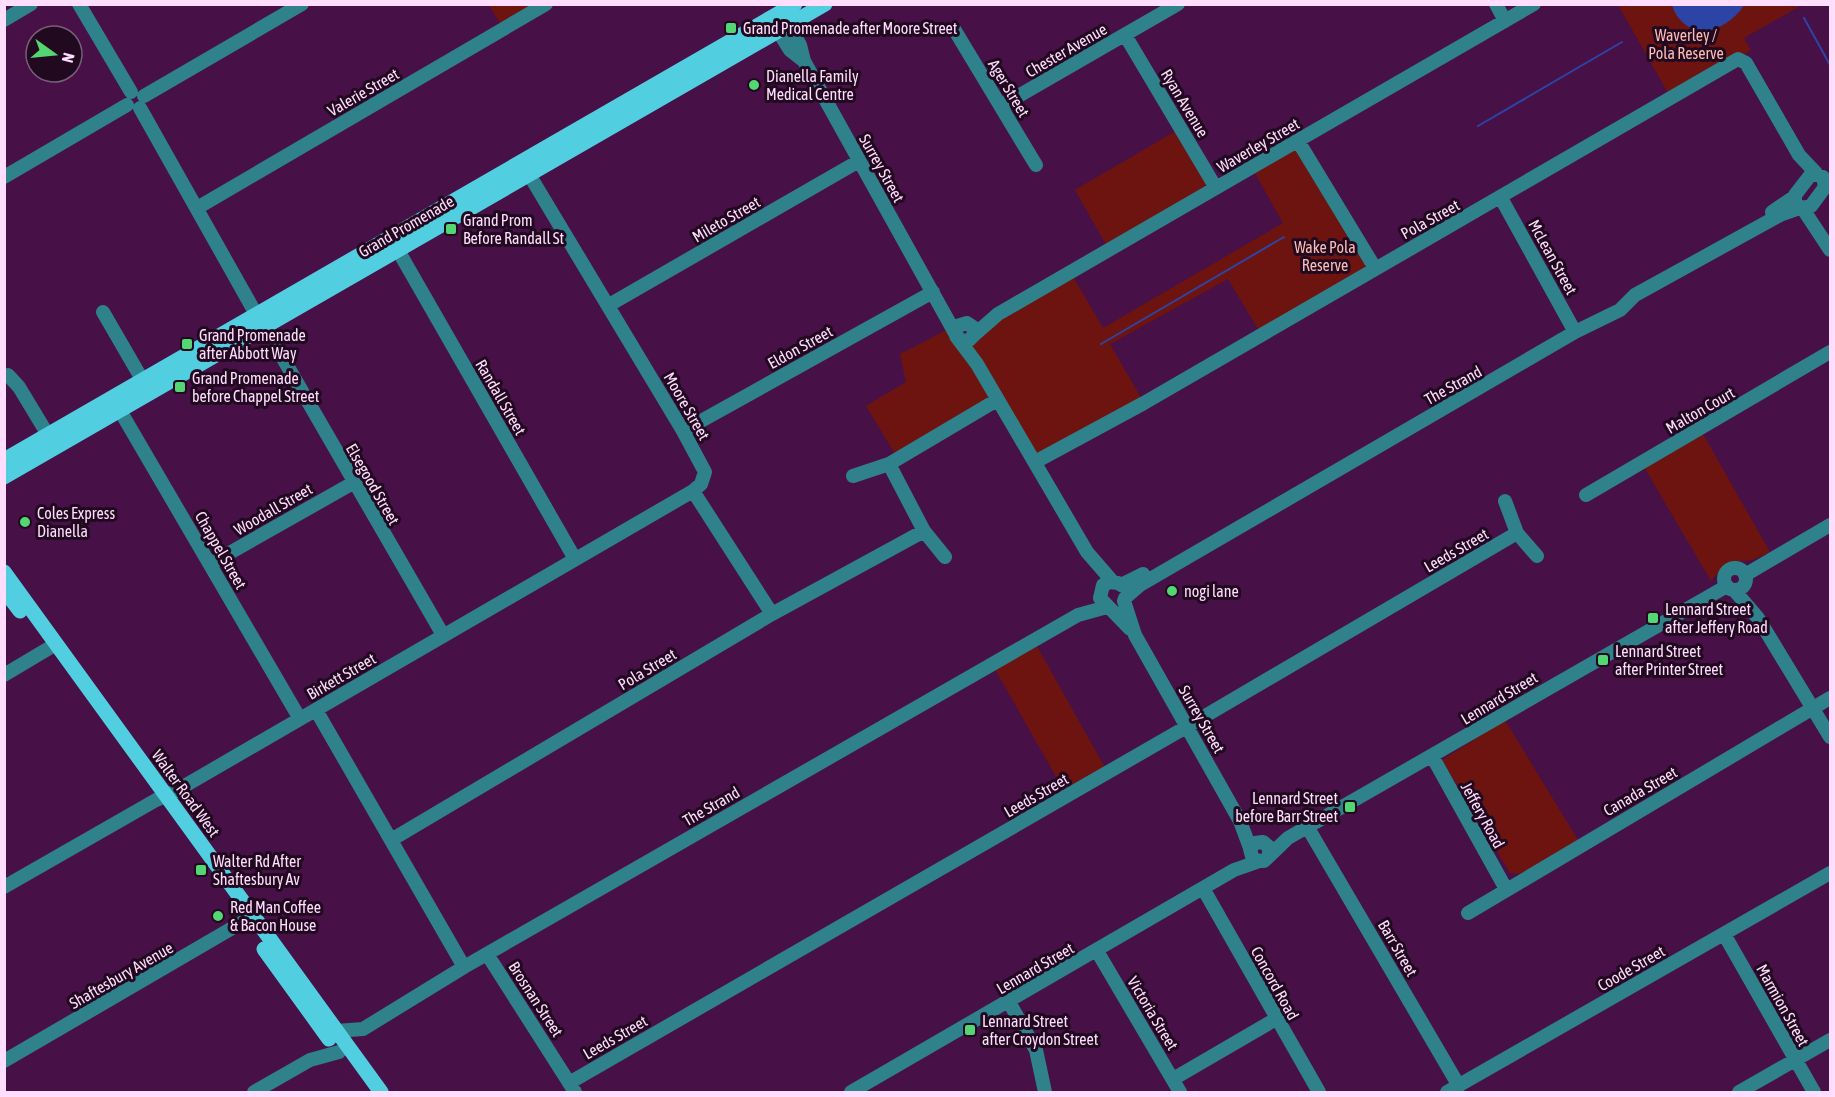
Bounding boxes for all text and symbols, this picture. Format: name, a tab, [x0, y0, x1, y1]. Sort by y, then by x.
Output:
place label: Grand Promenade after Moore Street	[743, 19, 958, 37]
street label: Chester Avenue	[1022, 20, 1110, 80]
marker: Grand Promenade after Moore Street	[724, 21, 738, 35]
north arrow	[24, 24, 84, 84]
park label: Waverley / Pola Reserve	[1648, 26, 1724, 62]
text: N	[59, 51, 78, 65]
street label: Ager Street	[984, 56, 1033, 121]
street label: Valerie Street	[324, 64, 402, 120]
street label: Ryan Avenue	[1157, 66, 1212, 141]
place label: Dianella Family Medical Centre	[766, 67, 859, 103]
marker: Dianella Family Medical Centre	[747, 78, 761, 92]
street label: Waverley Street	[1214, 114, 1303, 177]
street label: Surrey Street	[855, 131, 908, 206]
street label: Grand Promenade	[355, 192, 457, 260]
street label: Mileto Street	[689, 192, 763, 246]
street label: Pola Street	[1398, 195, 1463, 242]
place label: Grand Prom Before Randall St	[463, 211, 565, 247]
street label: McLean Street	[1525, 217, 1581, 298]
marker: Grand Prom Before Randall St	[444, 222, 458, 236]
park label: Wake Pola Reserve	[1294, 238, 1356, 274]
street label: Eldon Street	[765, 322, 836, 372]
place label: Grand Promenade after Abbott Way	[199, 326, 306, 363]
marker: Grand Promenade after Abbott Way	[180, 337, 194, 351]
street label: Randall Street	[472, 356, 530, 438]
street label: The Strand	[1421, 362, 1485, 408]
place label: Grand Promenade before Chappel Street	[192, 369, 320, 406]
street label: Moore Street	[660, 369, 714, 443]
marker: Grand Promenade before Chappel Street	[173, 380, 187, 394]
street label: Malton Court	[1663, 383, 1738, 437]
street label: Elsegood Street	[342, 440, 404, 529]
street label: Woodall Street	[231, 479, 315, 539]
place label: Coles Express Dianella	[37, 504, 115, 540]
street label: Chappel Street	[191, 508, 251, 593]
marker: Coles Express Dianella	[18, 515, 32, 529]
street label: Leeds Street	[1421, 524, 1492, 576]
place label: nogi lane	[1184, 582, 1239, 601]
marker: nogi lane	[1165, 584, 1179, 598]
place label: Lennard Street after Jeffery Road	[1665, 600, 1768, 637]
marker: Lennard Street after Jeffery Road	[1646, 611, 1660, 625]
place label: Lennard Street after Printer Street	[1615, 642, 1724, 678]
street label: Pola Street	[615, 645, 679, 693]
street label: Birkett Street	[303, 649, 379, 703]
marker: Lennard Street after Printer Street	[1596, 653, 1610, 667]
street label: Lennard Street	[1457, 668, 1541, 728]
street label: Surrey Street	[1175, 682, 1229, 757]
street label: Walter Road West	[149, 746, 224, 840]
street label: Canada Street	[1600, 762, 1680, 819]
street label: Leeds Street	[1001, 769, 1072, 821]
street label: Jeffery Road	[1457, 779, 1508, 851]
street label: The Strand	[679, 783, 743, 829]
place label: Lennard Street before Barr Street	[1235, 789, 1338, 825]
marker: Lennard Street before Barr Street	[1343, 800, 1357, 814]
place label: Walter Rd After Shaftesbury Av	[213, 852, 301, 889]
marker: Walter Rd After Shaftesbury Av	[194, 863, 208, 877]
place label: Red Man Coffee & Bacon House	[230, 898, 321, 934]
marker: Red Man Coffee & Bacon House	[211, 909, 225, 923]
street label: Barr Street	[1375, 917, 1421, 980]
street label: Shaftesbury Avenue	[66, 938, 177, 1013]
street label: Lennard Street	[993, 939, 1077, 997]
street label: Coode Street	[1594, 941, 1668, 994]
street label: Concord Road	[1248, 943, 1302, 1023]
street label: Brosnan Street	[505, 958, 567, 1040]
street label: Marmion Street	[1753, 961, 1813, 1049]
street label: Victoria Street	[1124, 973, 1182, 1053]
street label: Leeds Street	[580, 1011, 651, 1063]
place label: Lennard Street after Croydon Street	[982, 1012, 1099, 1049]
marker: Lennard Street after Croydon Street	[963, 1023, 977, 1037]

